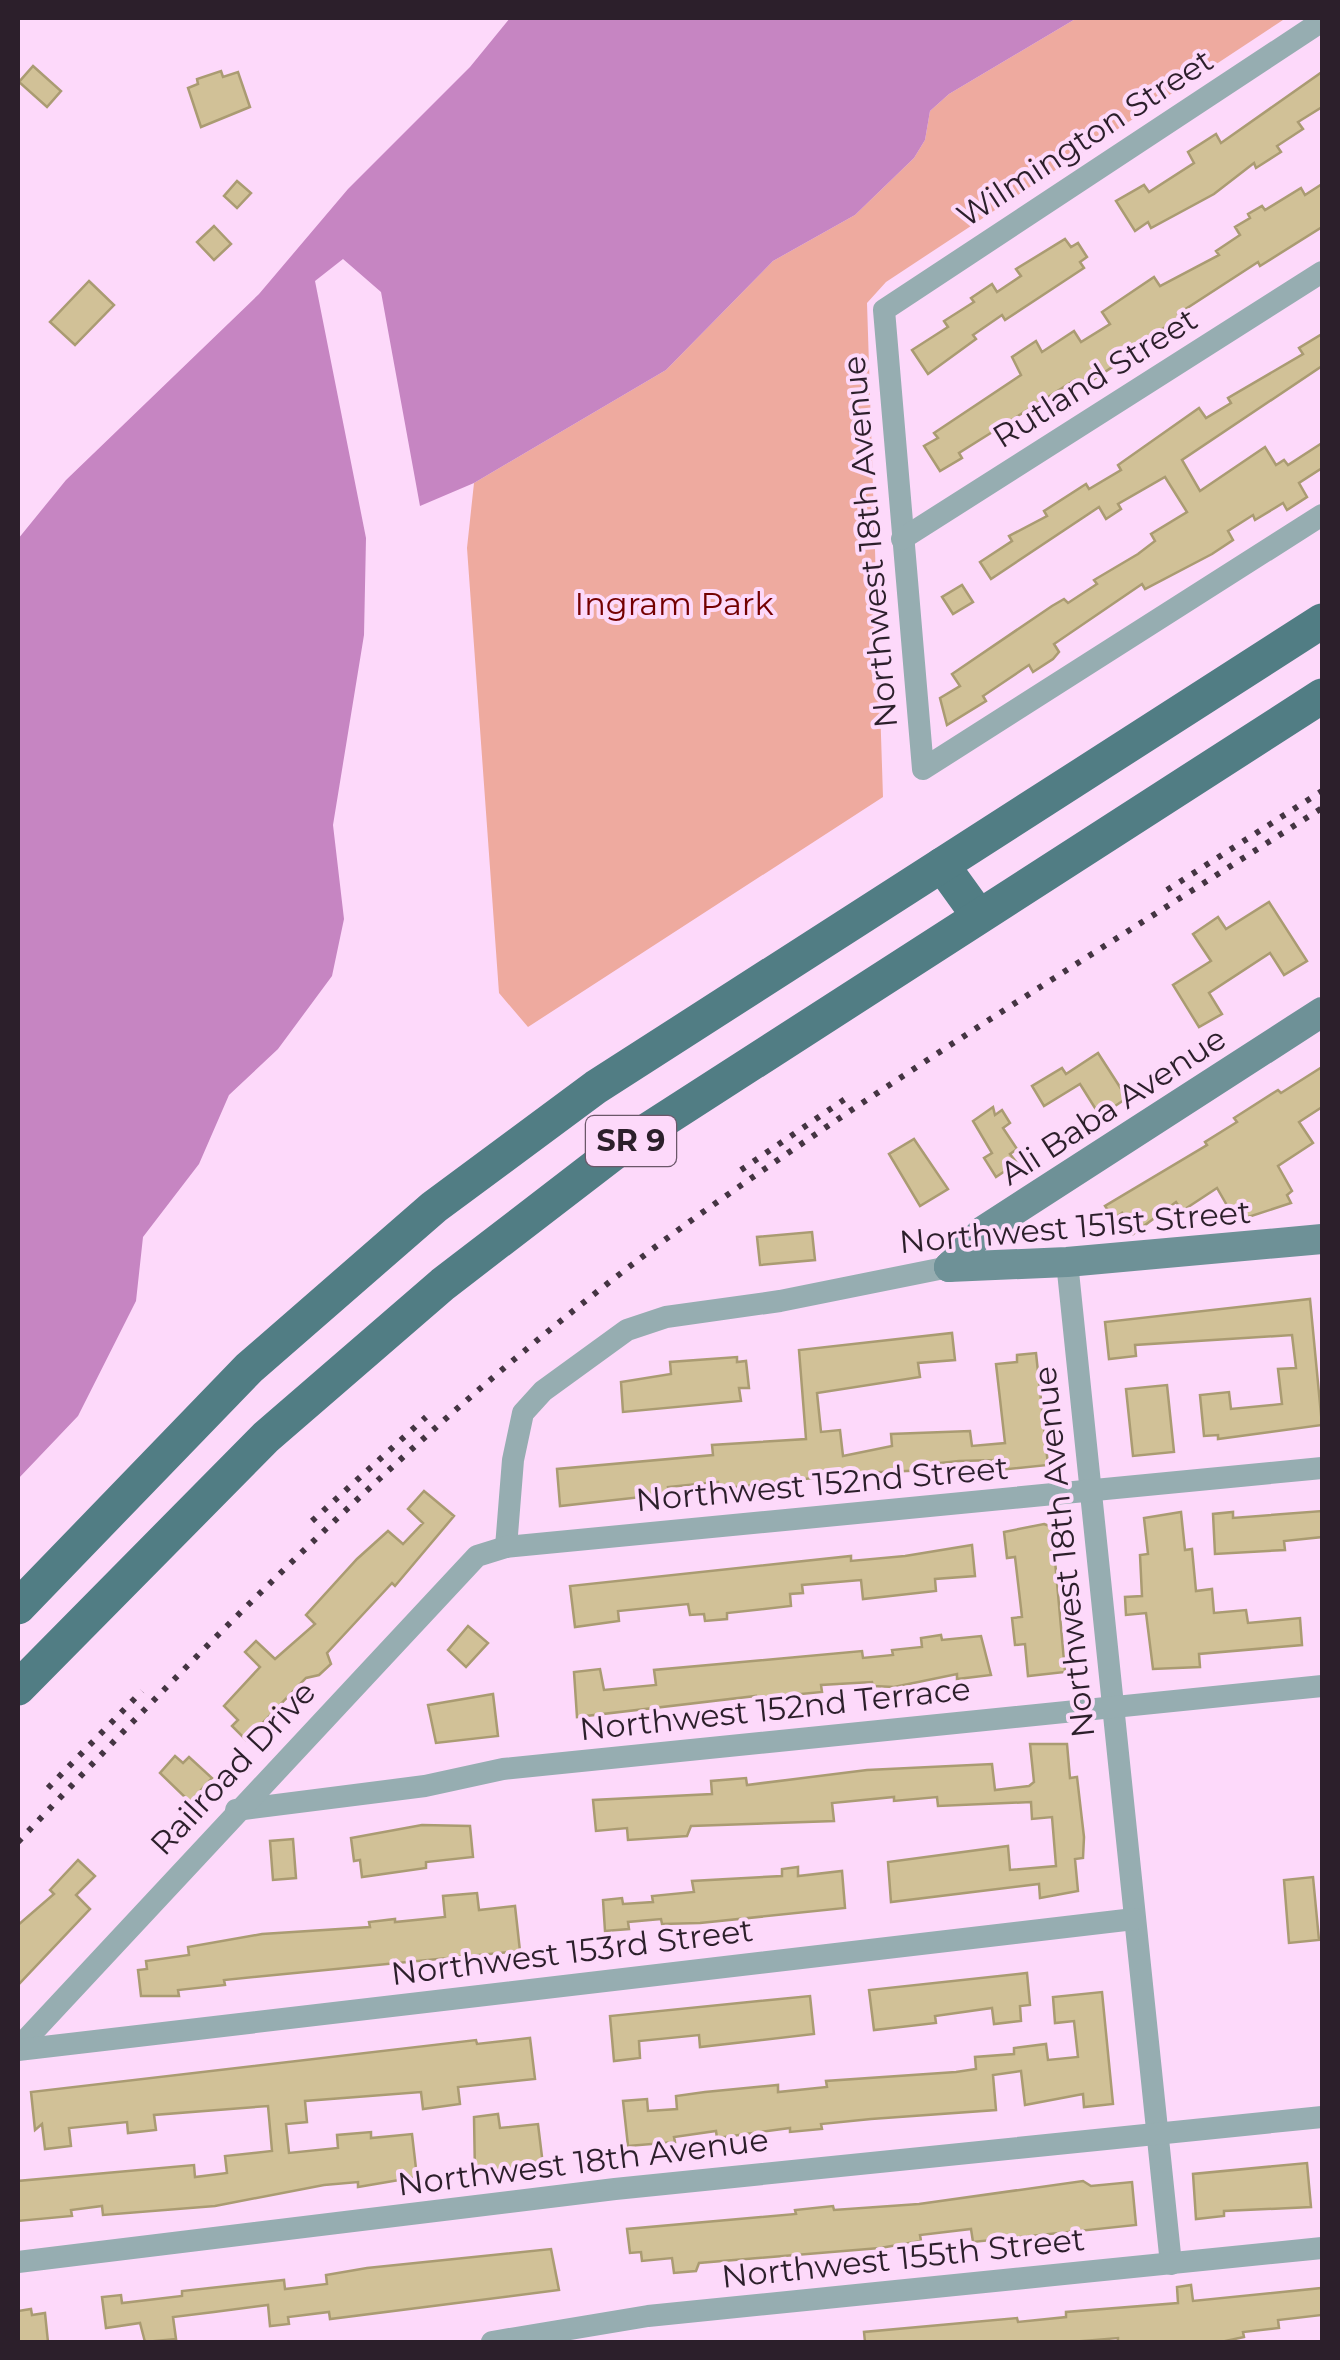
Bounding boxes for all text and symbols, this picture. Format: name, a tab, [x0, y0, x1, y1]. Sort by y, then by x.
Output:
street label: Wilmington Street	[949, 40, 1220, 235]
street label: Rutland Street	[985, 299, 1204, 456]
street label: Northwest 18th Avenue	[834, 354, 905, 730]
park label: Ingram Park	[574, 584, 774, 623]
street label: Ali Baba Avenue	[993, 1018, 1233, 1193]
road number: SR 9	[586, 1116, 676, 1166]
street label: Northwest 151st Street	[898, 1192, 1252, 1261]
street label: Northwest 18th Avenue	[1025, 1364, 1102, 1740]
street label: Northwest 152nd Street	[634, 1448, 1010, 1519]
street label: Northwest 152nd Terrace	[577, 1669, 972, 1748]
street label: Railroad Drive	[142, 1672, 323, 1863]
street label: Northwest 153rd Street	[389, 1910, 755, 1993]
street label: Northwest 18th Avenue	[395, 2119, 771, 2204]
street label: Northwest 155th Street	[719, 2219, 1087, 2296]

